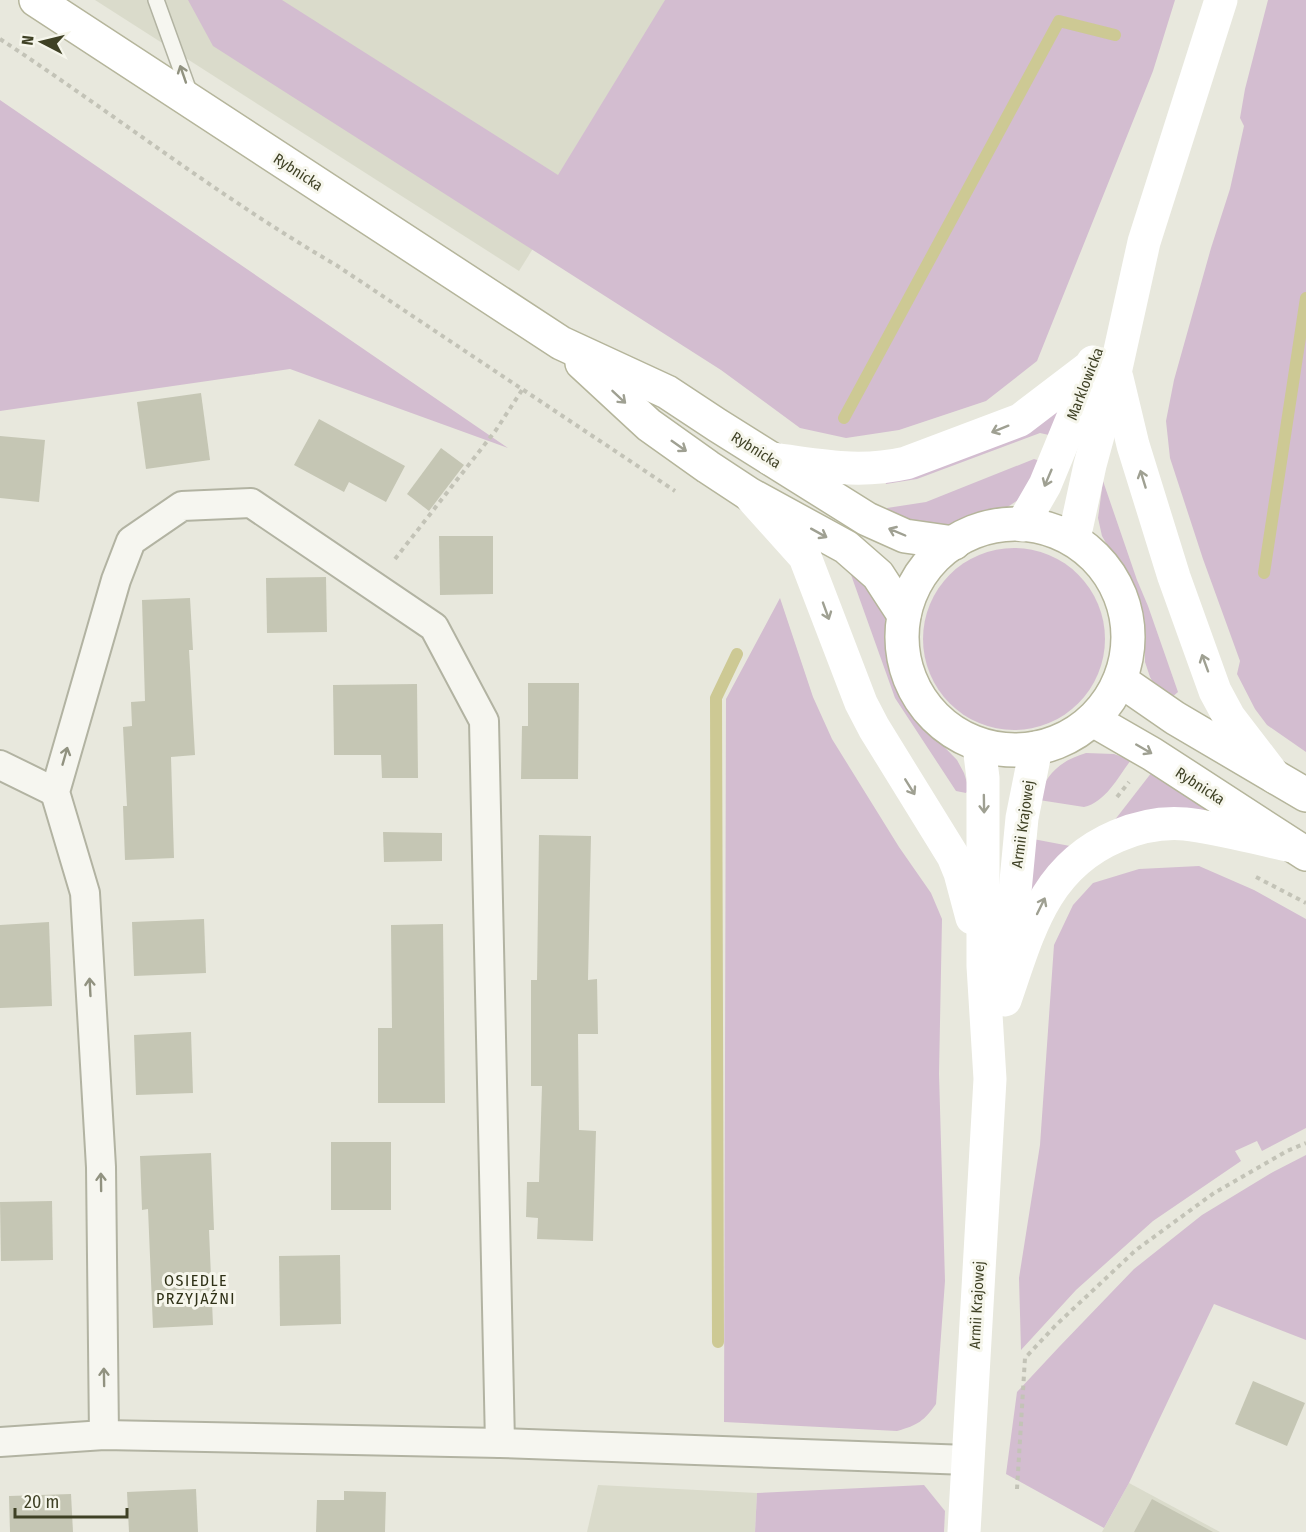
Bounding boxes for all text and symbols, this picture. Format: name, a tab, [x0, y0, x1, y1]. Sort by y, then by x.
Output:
north arrow	[12, 12, 72, 72]
text: N	[18, 34, 38, 46]
one-way arrow	[177, 65, 188, 84]
street label: Rybnicka	[270, 149, 326, 195]
street label: Marklowicka	[1063, 345, 1107, 423]
one-way arrow	[612, 390, 627, 404]
one-way arrow	[992, 424, 1010, 435]
street label: Rybnicka	[728, 428, 784, 472]
one-way arrow	[670, 440, 686, 452]
one-way arrow	[1041, 469, 1053, 487]
one-way arrow	[1137, 470, 1148, 489]
one-way arrow	[888, 526, 906, 537]
one-way arrow	[810, 527, 827, 539]
one-way arrow	[821, 602, 832, 620]
one-way arrow	[1199, 654, 1210, 673]
one-way arrow	[1135, 743, 1152, 755]
one-way arrow	[60, 747, 71, 766]
street label: Rybnicka	[1172, 763, 1228, 809]
one-way arrow	[903, 778, 916, 795]
street label: Armii Krajowej	[1008, 779, 1038, 869]
one-way arrow	[978, 793, 990, 813]
one-way arrow	[1036, 897, 1048, 915]
one-way arrow	[85, 977, 96, 997]
one-way arrow	[95, 1172, 107, 1192]
street label: Armii Krajowej	[966, 1260, 988, 1350]
district label: OSIEDLE PRZYJAŹNI	[156, 1271, 236, 1308]
one-way arrow	[98, 1367, 110, 1387]
scale bar	[15, 1481, 128, 1519]
text: 20 m	[24, 1491, 59, 1513]

